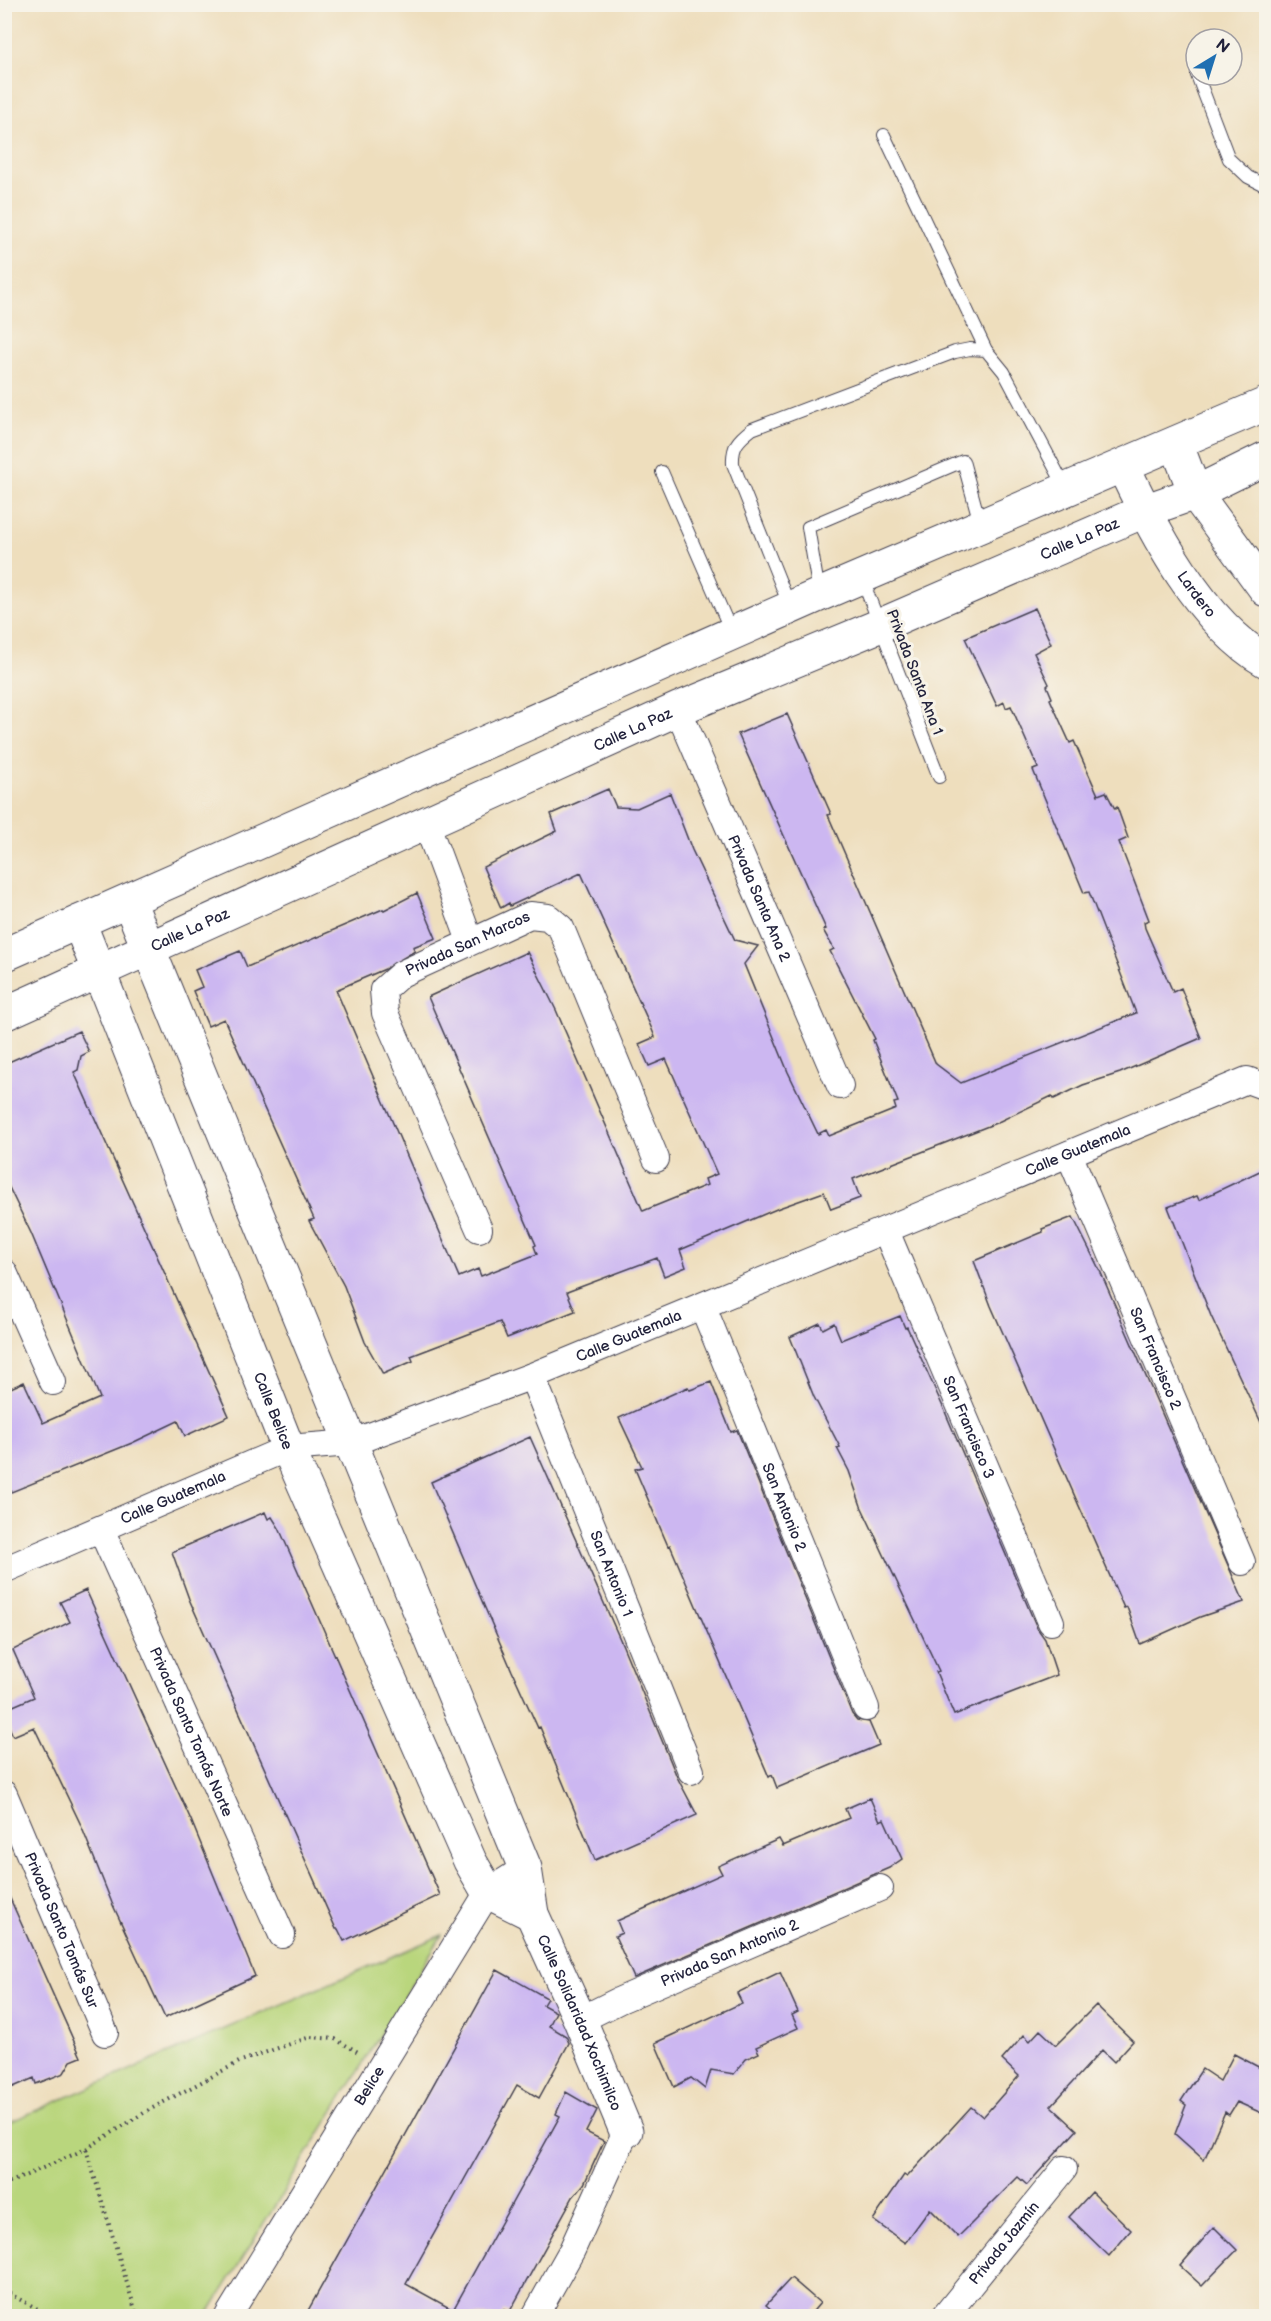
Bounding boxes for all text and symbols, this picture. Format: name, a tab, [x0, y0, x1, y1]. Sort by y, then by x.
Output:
north arrow	[1184, 27, 1244, 87]
text: N	[1212, 35, 1233, 58]
street label: Calle La Paz	[1038, 514, 1123, 565]
street label: Lardero	[1173, 568, 1220, 622]
street label: Privada Santa Ana 1	[882, 607, 947, 738]
street label: Calle La Paz	[591, 704, 676, 756]
street label: Privada Santa Ana 2	[723, 832, 795, 965]
street label: Calle La Paz	[148, 904, 233, 956]
street label: Privada San Marcos	[403, 907, 534, 981]
street label: Calle Guatemala	[1022, 1120, 1134, 1181]
street label: San Francisco 2	[1125, 1304, 1185, 1413]
street label: Calle Guatemala	[573, 1306, 685, 1367]
street label: Calle Belice	[249, 1370, 297, 1453]
street label: San Francisco 3	[938, 1373, 998, 1482]
street label: San Antonio 2	[757, 1460, 810, 1554]
street label: Calle Guatemala	[118, 1467, 229, 1529]
street label: San Antonio 1	[585, 1528, 637, 1619]
street label: Privada Santo Tomás Norte	[145, 1644, 237, 1820]
street label: Privada Santo Tomás Sur	[20, 1850, 103, 2012]
street label: Privada San Antonio 2	[658, 1915, 802, 1991]
street label: Calle Solidaridad Xochimilco	[533, 1932, 626, 2114]
street label: Belice	[350, 2063, 389, 2109]
street label: Privada Jazmín	[965, 2198, 1044, 2289]

